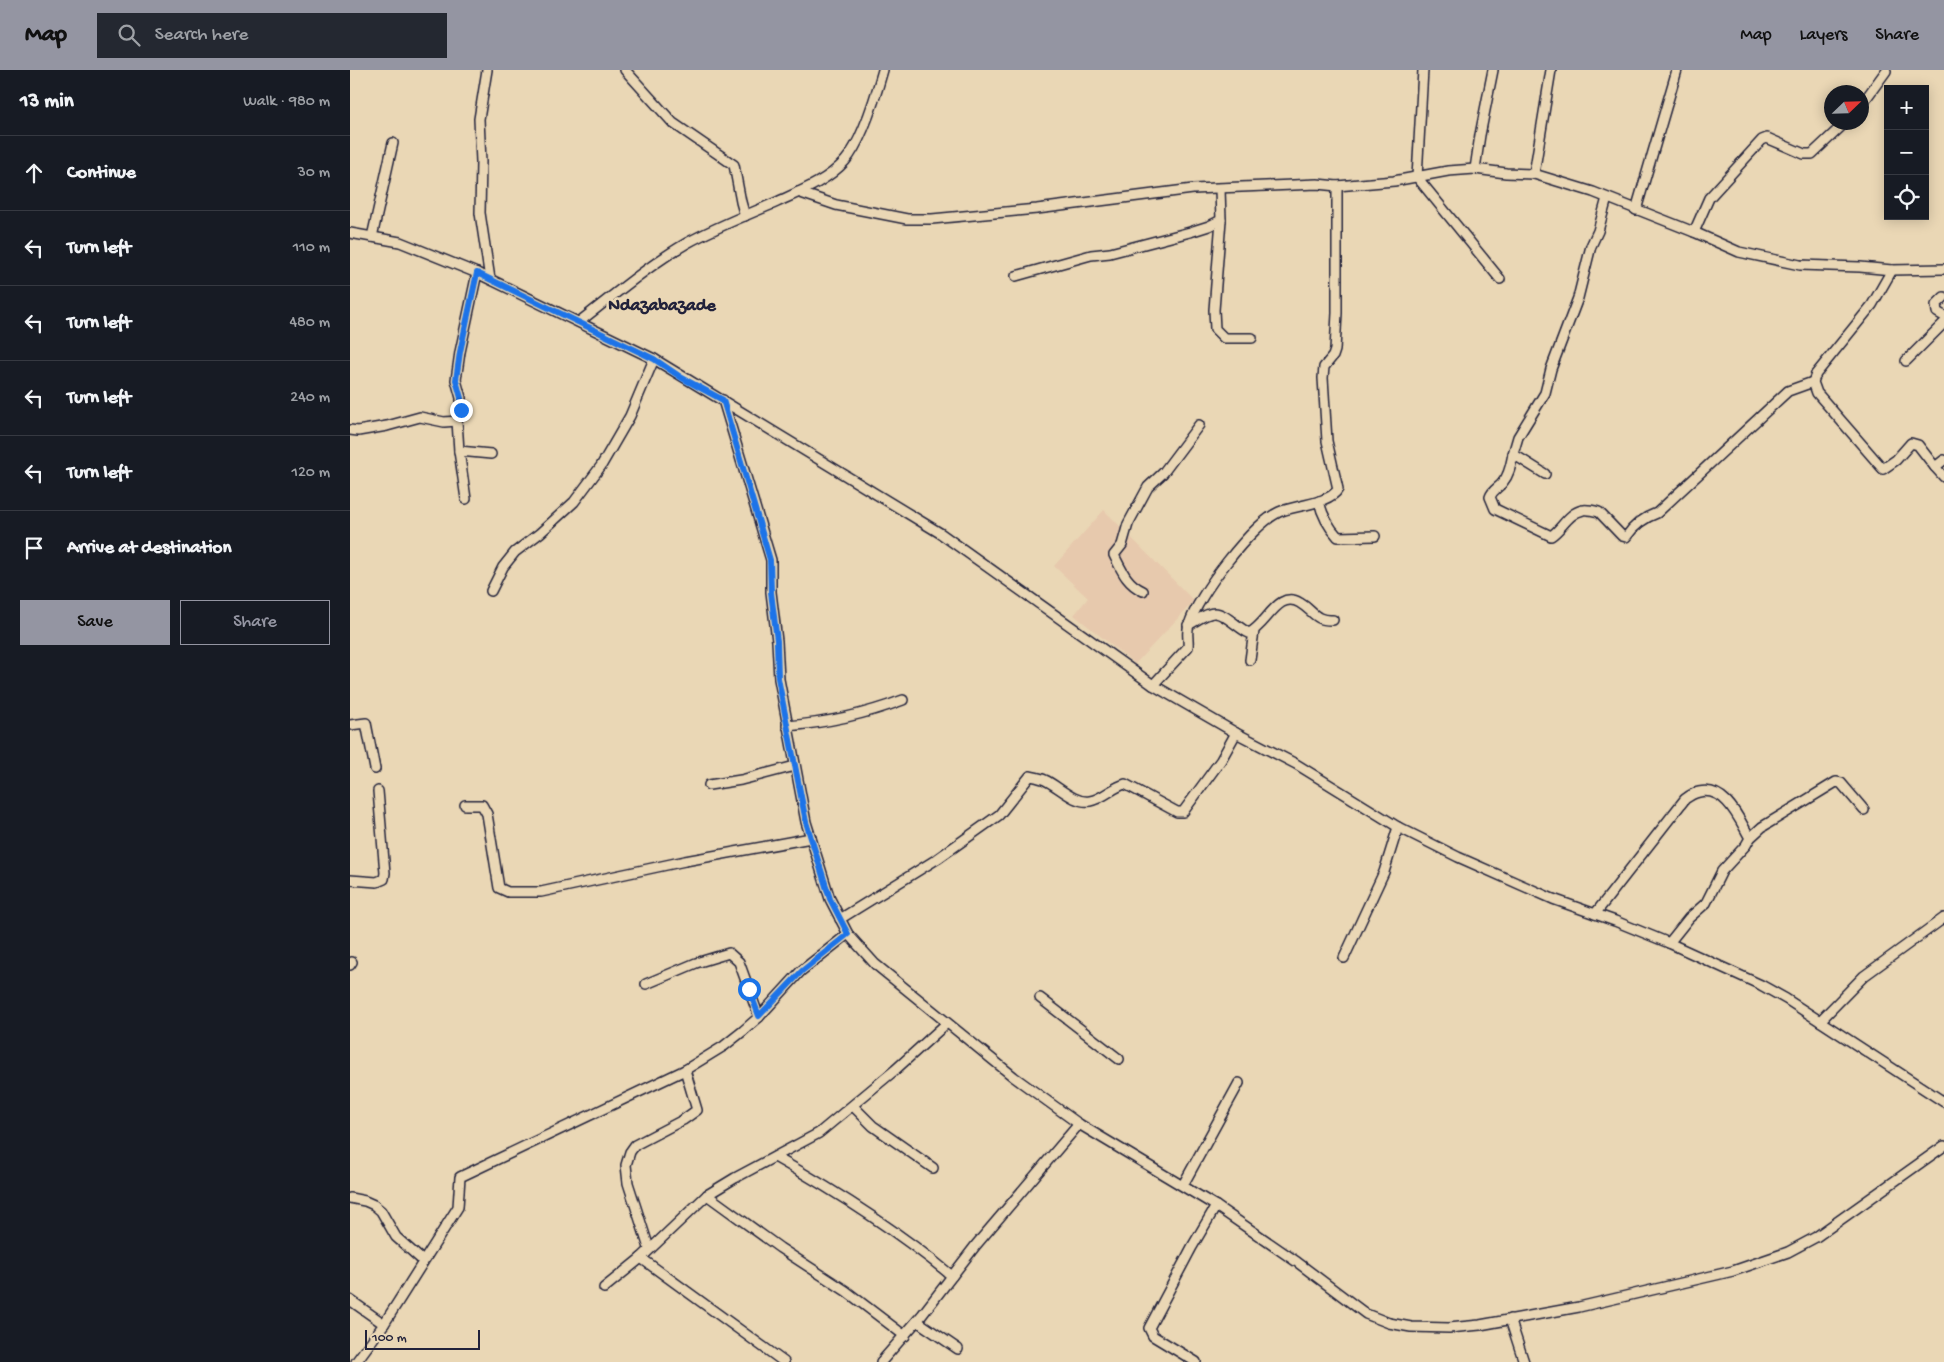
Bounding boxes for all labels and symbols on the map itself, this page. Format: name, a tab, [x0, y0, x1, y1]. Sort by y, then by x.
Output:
north arrow	[1824, 85, 1869, 130]
district label: Ndazabazade	[608, 296, 716, 317]
route end	[450, 399, 473, 422]
route start	[738, 978, 761, 1001]
scale bar	[365, 1327, 480, 1350]

